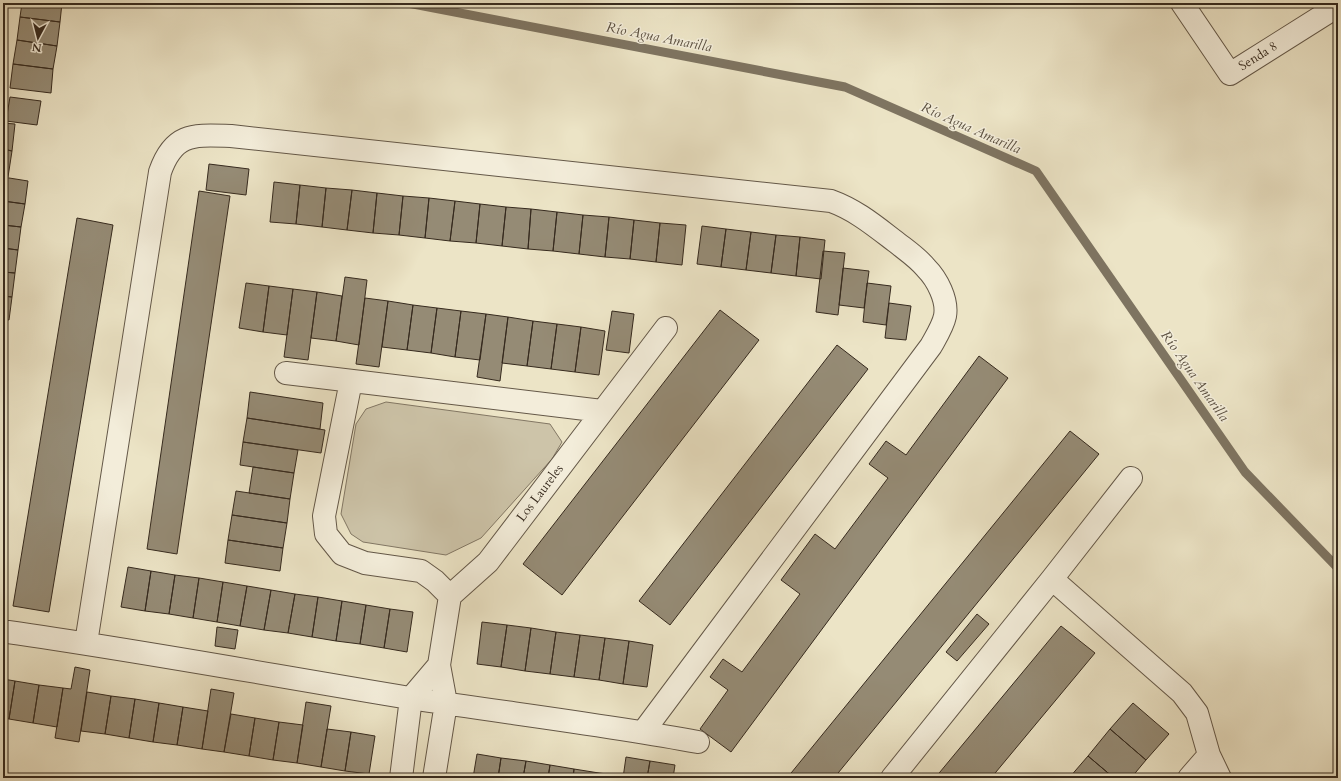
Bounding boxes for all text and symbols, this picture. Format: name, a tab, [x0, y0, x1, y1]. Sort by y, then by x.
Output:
water label: Río Agua Amarilla	[605, 17, 713, 57]
north arrow	[18, 18, 58, 58]
street label: Senda 8	[1235, 37, 1281, 75]
text: N	[31, 39, 42, 55]
water label: Río Agua Amarilla	[918, 98, 1024, 158]
water label: Río Agua Amarilla	[1156, 327, 1234, 425]
street label: Los Laureles	[512, 461, 568, 525]

